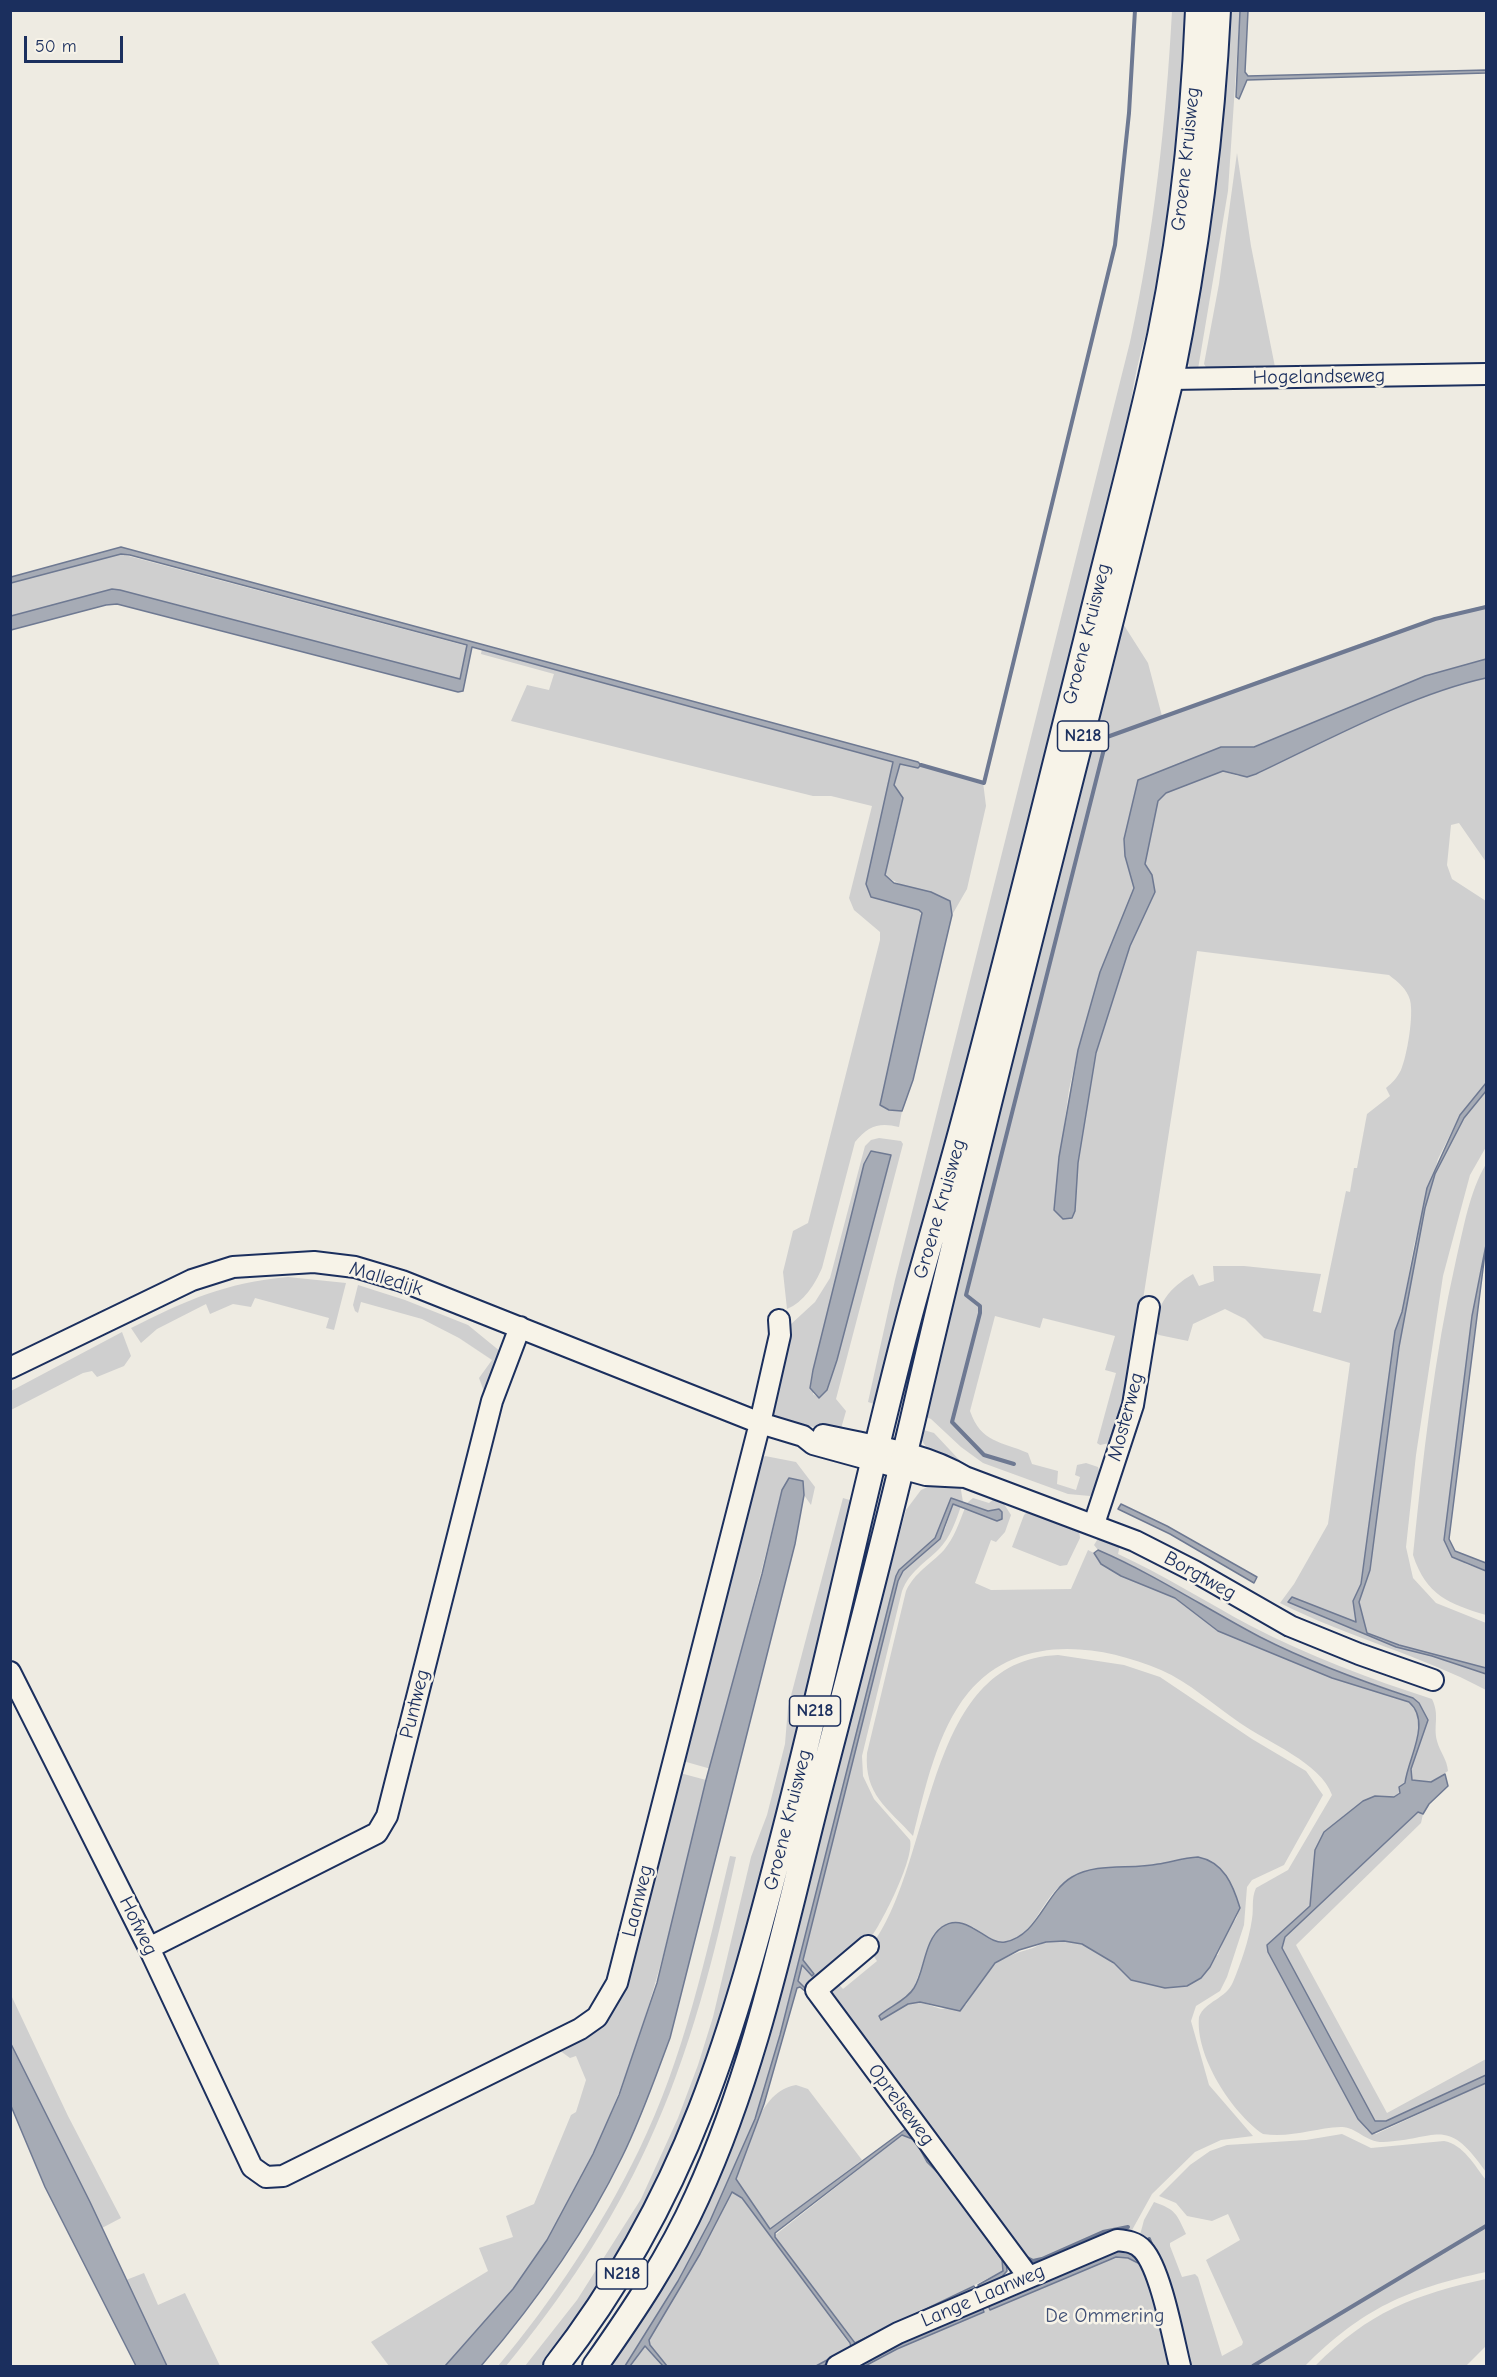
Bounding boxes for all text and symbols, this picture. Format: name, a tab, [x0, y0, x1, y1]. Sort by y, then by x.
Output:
scale bar	[27, 24, 126, 62]
text: 50 m	[35, 36, 77, 57]
street label: Groene Kruisweg	[1167, 86, 1205, 232]
street label: Hogelandseweg	[1253, 364, 1385, 390]
street label: Groene Kruisweg	[1058, 561, 1116, 707]
road number: N218	[1058, 721, 1108, 751]
street label: Groene Kruisweg	[909, 1136, 971, 1282]
street label: Malledijk	[346, 1257, 426, 1301]
street label: Mosterweg	[1103, 1370, 1149, 1464]
street label: Borgtweg	[1160, 1546, 1240, 1606]
street label: Puntweg	[395, 1667, 435, 1741]
road number: N218	[790, 1696, 840, 1726]
street label: Groene Kruisweg	[759, 1747, 817, 1893]
street label: Laanweg	[617, 1862, 659, 1940]
street label: Hofweg	[113, 1893, 163, 1959]
street label: Oprelseweg	[863, 2059, 939, 2151]
road number: N218	[596, 2259, 648, 2289]
street label: Lange Laanweg	[918, 2259, 1048, 2333]
park label: De Ommering	[1045, 2304, 1165, 2328]

